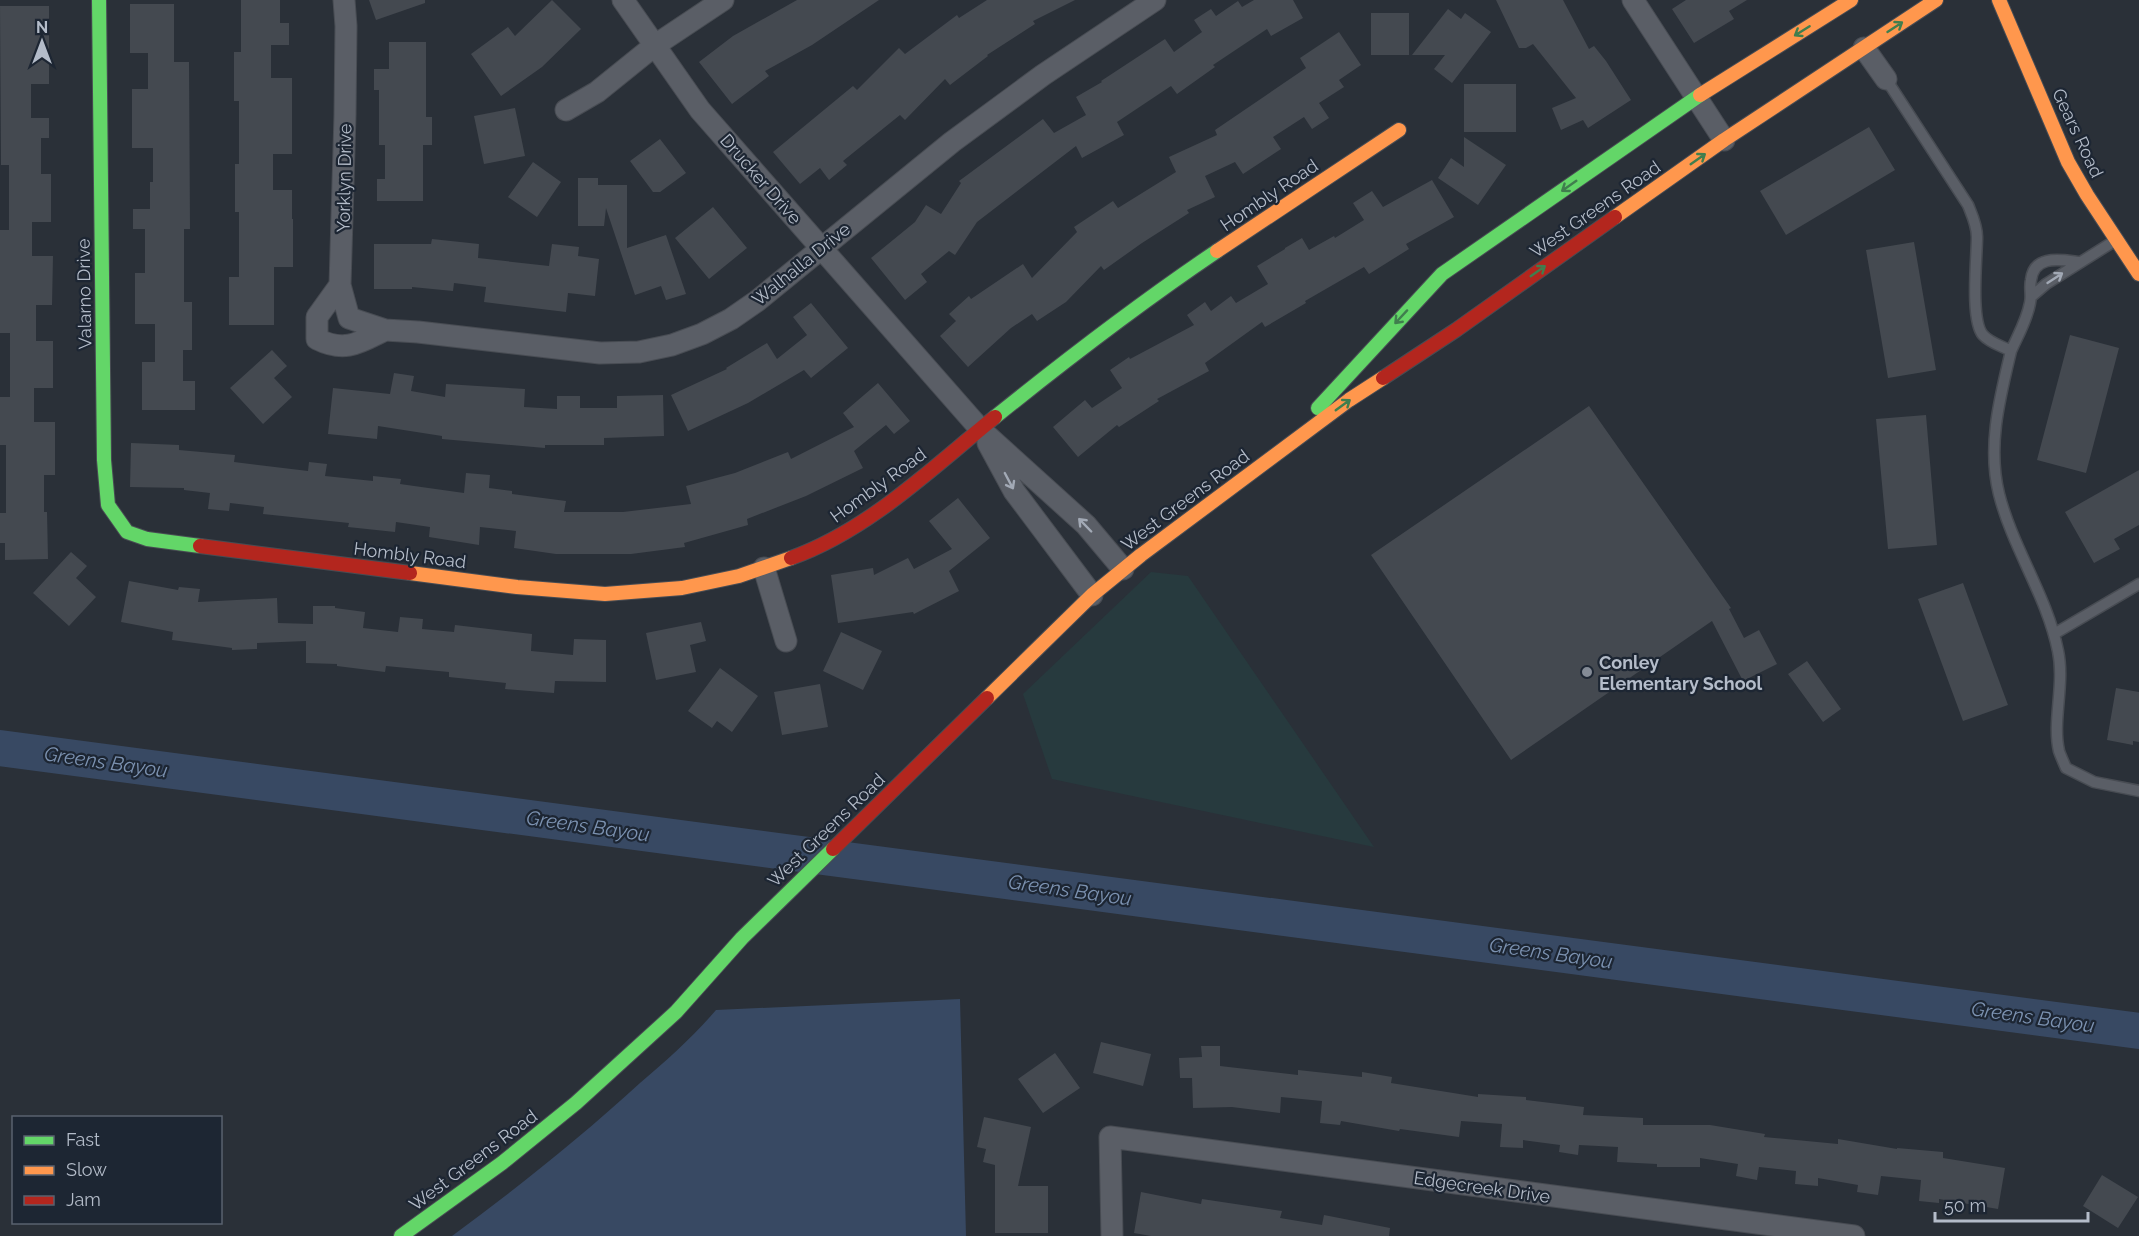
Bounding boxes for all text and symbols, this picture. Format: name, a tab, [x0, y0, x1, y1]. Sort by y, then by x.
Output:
north arrow	[12, 12, 72, 72]
text: N	[36, 18, 48, 37]
one-way arrow	[1886, 21, 1903, 33]
one-way arrow	[1794, 26, 1811, 38]
street label: Gears Road	[2048, 85, 2108, 181]
street label: Yorklyn Drive	[333, 123, 355, 233]
street label: Drucker Drive	[716, 130, 806, 229]
one-way arrow	[1689, 153, 1705, 165]
street label: Hombly Road	[1216, 155, 1322, 235]
street label: West Greens Road	[1526, 156, 1664, 262]
one-way arrow	[1561, 180, 1577, 192]
street label: Walhalla Drive	[748, 218, 855, 310]
street label: Valarno Drive	[73, 238, 95, 350]
one-way arrow	[1530, 265, 1546, 277]
one-way arrow	[2046, 272, 2063, 284]
one-way arrow	[1394, 309, 1409, 324]
one-way arrow	[1334, 399, 1350, 411]
street label: Hombly Road	[826, 443, 930, 527]
street label: West Greens Road	[1117, 445, 1253, 555]
one-way arrow	[1003, 472, 1015, 489]
one-way arrow	[1078, 518, 1092, 533]
street label: Hombly Road	[353, 538, 467, 572]
place label: Conley Elementary School	[1599, 652, 1763, 694]
marker: Conley Elementary School	[1580, 665, 1594, 679]
water label: Greens Bayou	[43, 741, 169, 783]
street label: West Greens Road	[763, 769, 889, 891]
water label: Greens Bayou	[525, 805, 651, 847]
water label: Greens Bayou	[1007, 869, 1133, 911]
water label: Greens Bayou	[1488, 932, 1614, 974]
water label: Greens Bayou	[1970, 996, 2096, 1038]
street label: West Greens Road	[405, 1105, 541, 1215]
legend	[12, 1116, 222, 1224]
text: Fast	[66, 1129, 100, 1150]
text: Slow	[66, 1159, 107, 1180]
street label: Edgecreek Drive	[1412, 1167, 1552, 1207]
scale bar	[1935, 1185, 2088, 1223]
text: Jam	[66, 1189, 101, 1210]
text: 50 m	[1944, 1195, 1986, 1216]

